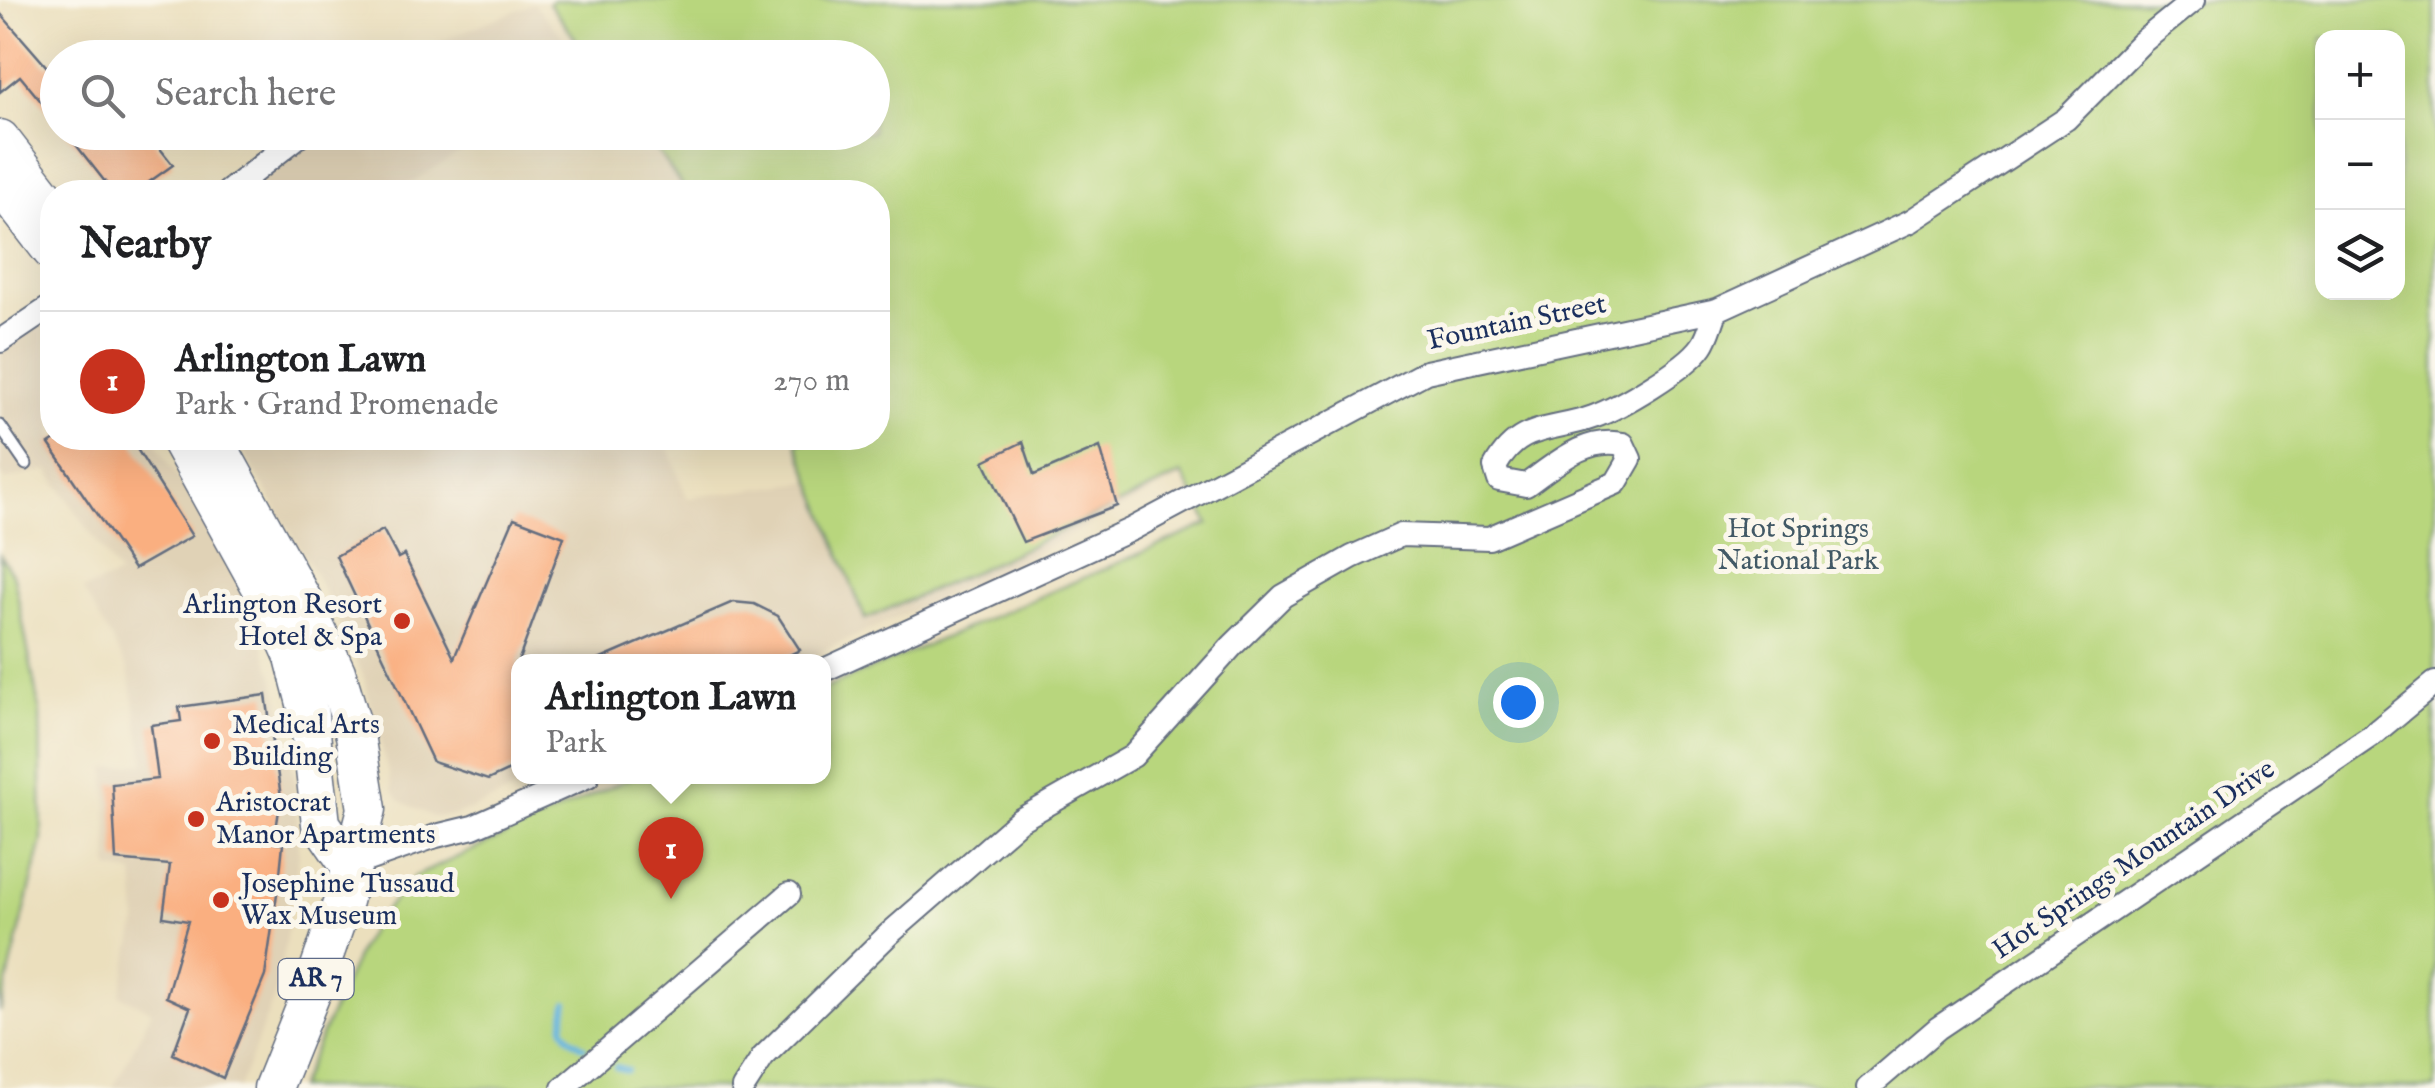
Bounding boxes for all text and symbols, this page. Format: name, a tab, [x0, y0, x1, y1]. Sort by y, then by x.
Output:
map controls	[2315, 30, 2405, 300]
button: +	[2315, 30, 2405, 120]
search box	[40, 40, 890, 150]
icon: search	[75, 68, 130, 123]
text: Search here	[155, 71, 336, 119]
button: −	[2315, 120, 2405, 210]
button: layers	[2315, 210, 2405, 300]
text: Nearby	[80, 219, 211, 272]
street label: Fountain Street	[1425, 287, 1610, 359]
text: Arlington Lawn	[175, 337, 426, 385]
text: 1	[107, 361, 118, 402]
text: 270 m	[773, 361, 850, 402]
text: Park · Grand Promenade	[175, 385, 498, 426]
park label: Hot Springs National Park	[1717, 512, 1880, 579]
place label: Arlington Resort Hotel & Spa	[182, 588, 383, 655]
marker: Arlington Resort Hotel & Spa	[391, 610, 413, 632]
popup	[511, 654, 831, 784]
text: Arlington Lawn	[545, 675, 797, 723]
your location	[1493, 677, 1544, 728]
place label: Medical Arts Building	[232, 708, 380, 775]
text: Park	[545, 723, 606, 764]
marker: Medical Arts Building	[201, 730, 223, 752]
street label: Hot Springs Mountain Drive	[1986, 752, 2282, 968]
place label: Aristocrat Manor Apartments	[215, 786, 436, 853]
marker: Aristocrat Manor Apartments	[185, 808, 207, 830]
pin: 1	[638, 816, 704, 899]
place label: Josephine Tussaud Wax Museum	[238, 867, 455, 934]
marker: Josephine Tussaud Wax Museum	[210, 889, 232, 911]
road number: AR 7	[278, 959, 354, 999]

